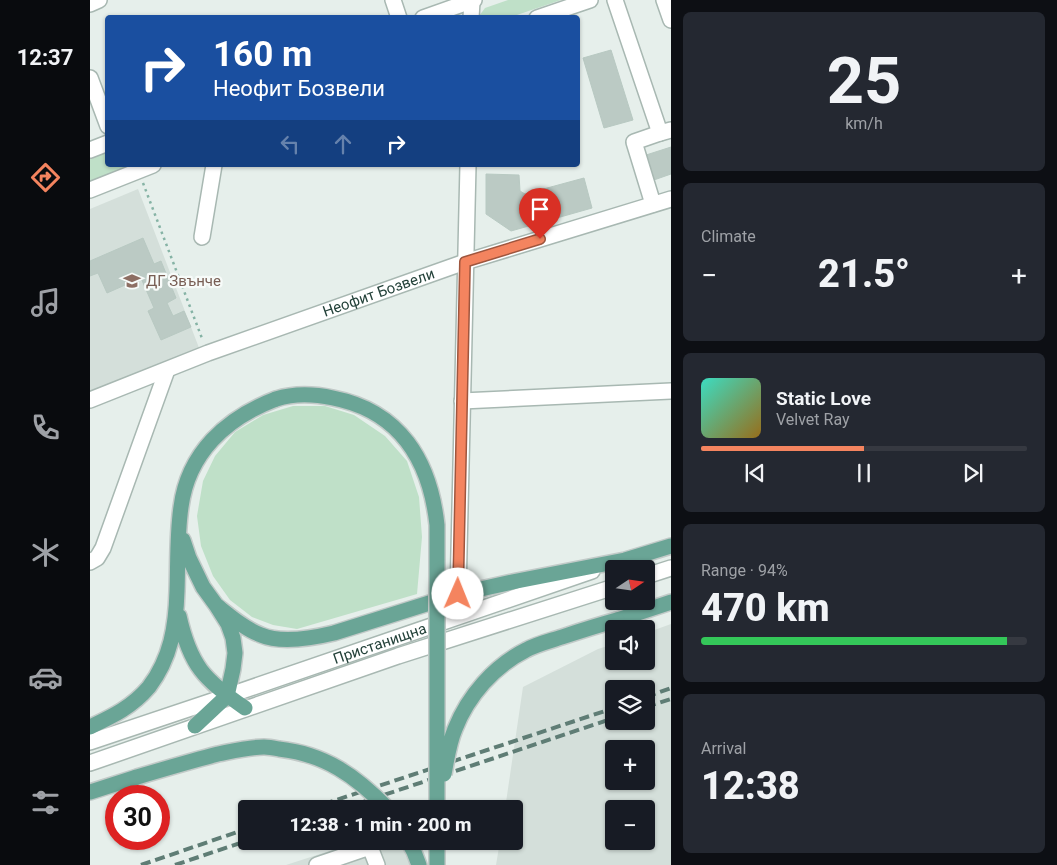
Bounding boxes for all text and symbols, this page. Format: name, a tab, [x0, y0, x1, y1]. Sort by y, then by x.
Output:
text: 160 m	[213, 34, 312, 75]
icon: right	[130, 35, 195, 100]
text: 25	[827, 43, 901, 119]
text: 12:37	[17, 45, 73, 70]
text: Неофит Бозвели	[213, 76, 385, 101]
text: km/h	[845, 114, 883, 133]
icon: left	[276, 130, 304, 158]
icon: ahead	[329, 130, 357, 158]
icon: right	[382, 130, 410, 158]
icon: directions	[28, 160, 63, 195]
pin	[519, 188, 561, 239]
icon: arrive	[526, 195, 554, 223]
text: Climate	[701, 227, 756, 246]
text: 21.5°	[818, 252, 910, 296]
text: −	[701, 259, 717, 292]
text: +	[1011, 259, 1027, 292]
street label: Неофит Бозвели	[320, 265, 437, 321]
school or university icon: ДГ Звънче	[122, 271, 142, 291]
place label: ДГ Звънче	[146, 272, 221, 290]
icon: music	[28, 285, 63, 320]
text: Static Love	[776, 387, 871, 410]
icon: phone	[28, 410, 63, 445]
text: Velvet Ray	[776, 410, 850, 429]
icon: previous	[741, 459, 769, 487]
icon: pause	[850, 459, 878, 487]
icon: next	[959, 459, 987, 487]
icon: climate	[28, 535, 63, 570]
north arrow	[605, 560, 655, 610]
map controls	[605, 560, 655, 850]
text: Range · 94%	[701, 561, 788, 580]
position arrow	[431, 567, 483, 619]
text: 470 km	[701, 586, 830, 630]
street label: Пристанищна	[331, 619, 429, 668]
button: sound	[605, 620, 655, 670]
icon: car	[28, 660, 63, 695]
button: layers	[605, 680, 655, 730]
text: Arrival	[701, 739, 746, 758]
button: +	[605, 740, 655, 790]
text: 12:38	[701, 764, 800, 808]
icon: filters	[28, 785, 63, 820]
speed limit sign: 30	[105, 785, 170, 850]
button: −	[605, 800, 655, 850]
text: 12:38 · 1 min · 200 m	[289, 813, 472, 836]

